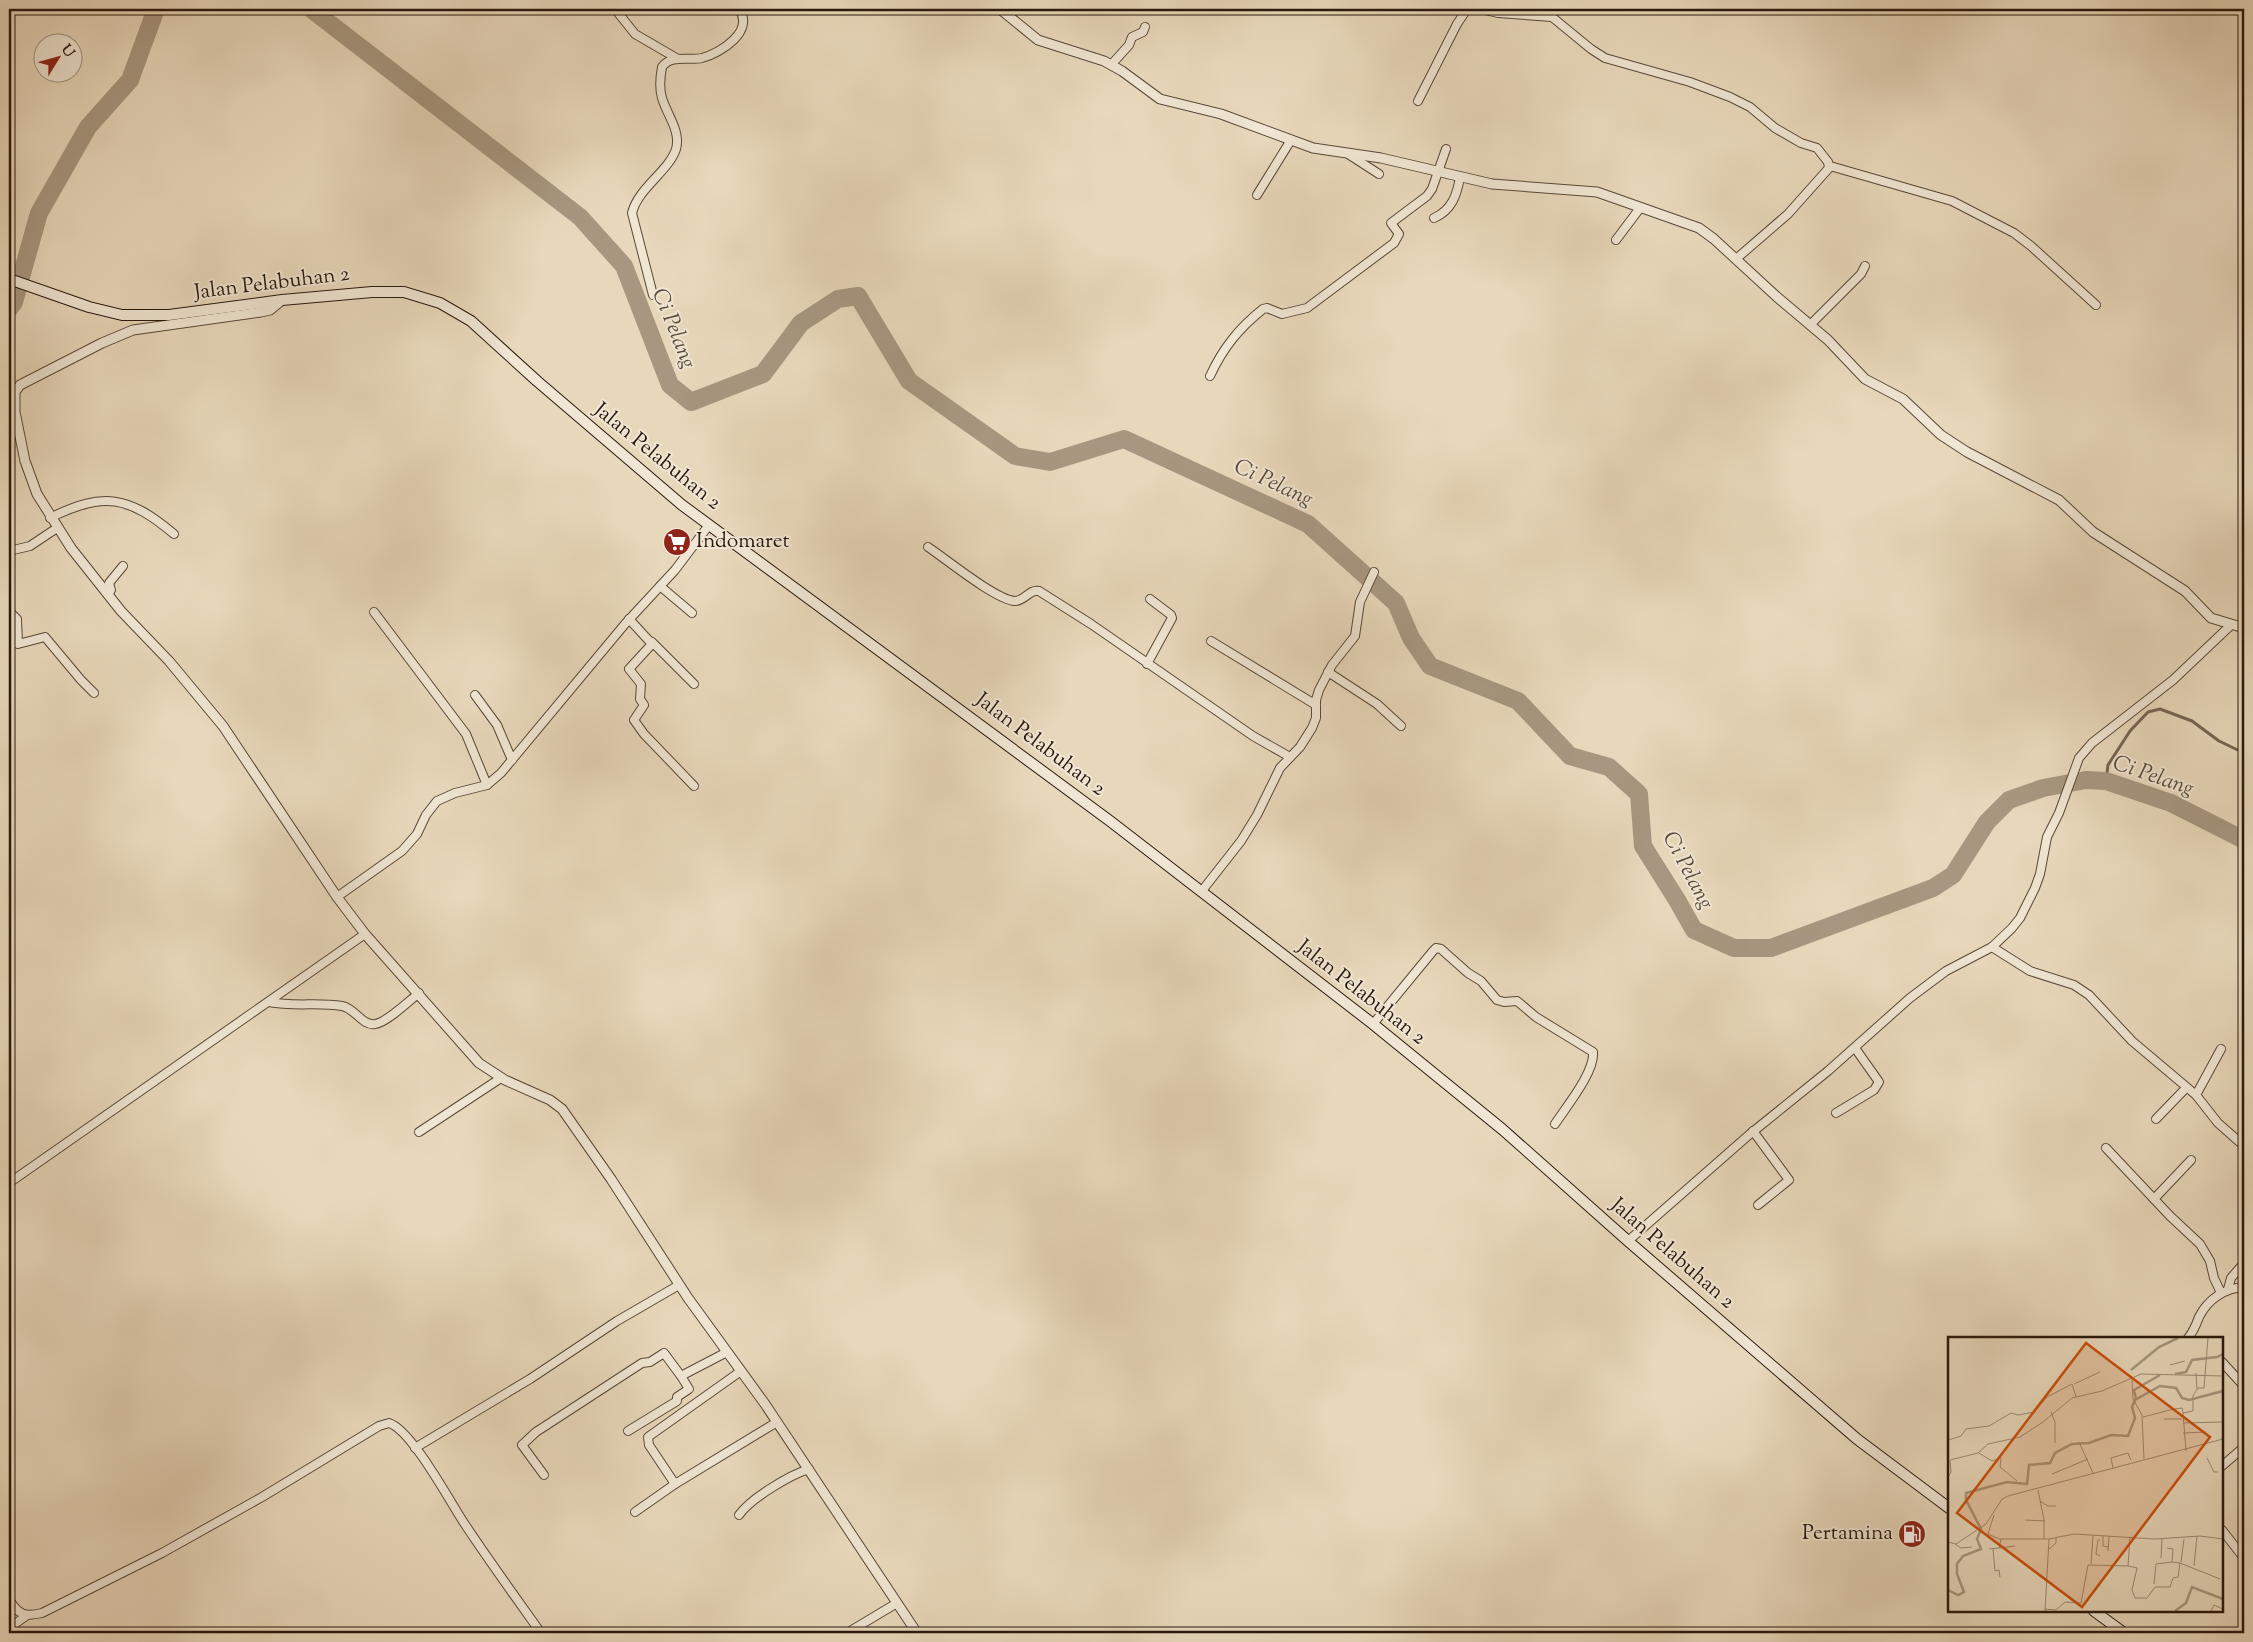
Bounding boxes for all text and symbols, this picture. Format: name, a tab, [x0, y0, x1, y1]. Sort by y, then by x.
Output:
north arrow	[32, 32, 82, 82]
text: U	[55, 41, 79, 62]
street label: Jalan Pelabuhan 2	[192, 260, 352, 309]
water label: Ci Pelang	[642, 284, 704, 375]
street label: Jalan Pelabuhan 2	[586, 395, 727, 518]
water label: Ci Pelang	[1228, 452, 1318, 517]
supermarket icon: Indomaret	[662, 527, 692, 557]
place label: Indomaret	[696, 527, 790, 557]
street label: Jalan Pelabuhan 2	[968, 685, 1112, 804]
water label: Ci Pelang	[2108, 748, 2199, 806]
water label: Ci Pelang	[1653, 826, 1721, 916]
street label: Jalan Pelabuhan 2	[1289, 932, 1432, 1053]
street label: Jalan Pelabuhan 2	[1602, 1191, 1741, 1317]
inset map	[1948, 1337, 2223, 1612]
place label: Pertamina	[1802, 1519, 1893, 1549]
fuel station icon: Pertamina	[1897, 1519, 1927, 1549]

